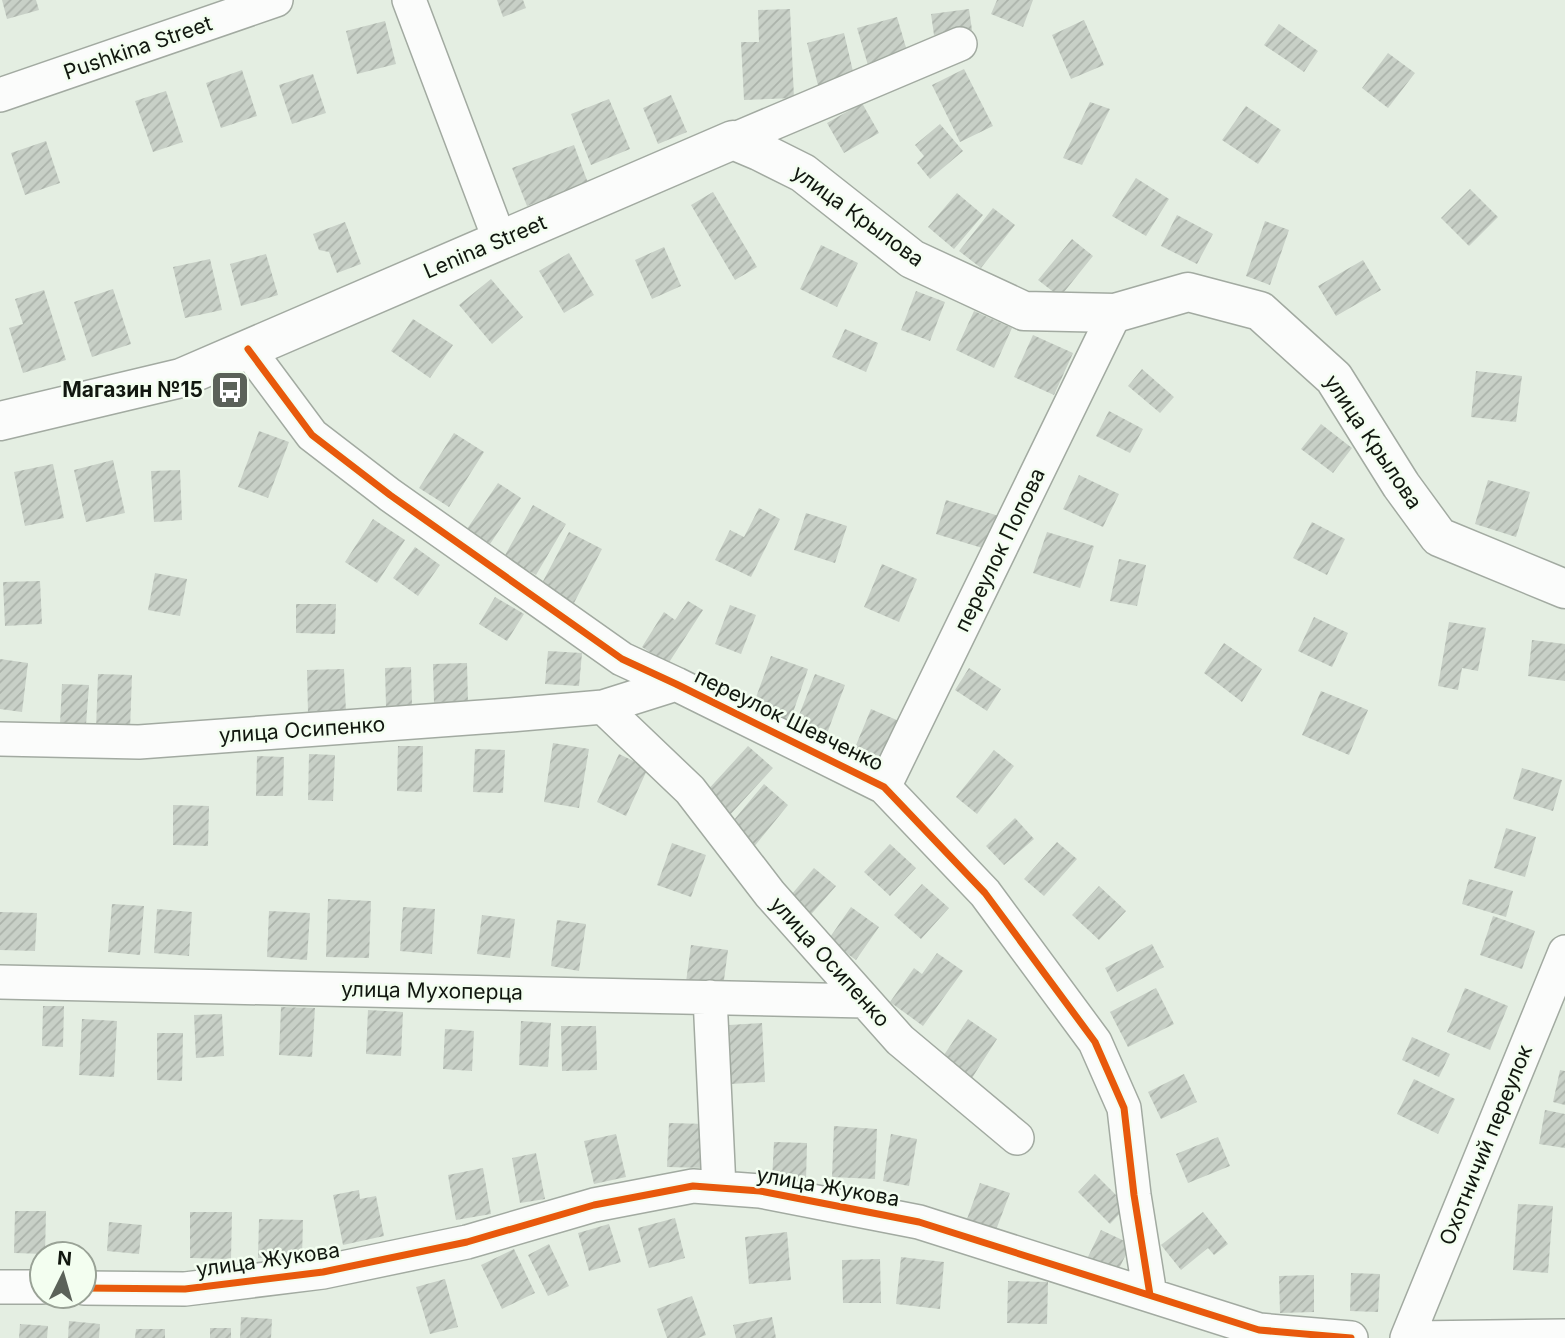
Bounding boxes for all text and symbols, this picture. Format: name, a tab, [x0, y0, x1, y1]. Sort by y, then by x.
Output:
street label: Pushkina Street	[60, 10, 215, 85]
street label: улица Крылова	[788, 160, 929, 272]
street label: Lenina Street	[420, 209, 550, 284]
bus stop icon: Магазин №15	[209, 369, 251, 411]
street label: улица Крылова	[1319, 370, 1427, 514]
place label: Магазин №15	[62, 377, 203, 402]
street label: переулок Попова	[949, 464, 1050, 636]
street label: переулок Шевченко	[691, 663, 888, 776]
street label: улица Осипенко	[218, 711, 386, 748]
street label: улица Осипенко	[765, 891, 895, 1032]
street label: улица Мухоперца	[341, 976, 523, 1005]
street label: Охотничий переулок	[1434, 1041, 1537, 1249]
street label: улица Жукова	[755, 1162, 902, 1211]
street label: улица Жукова	[195, 1237, 341, 1282]
north arrow	[28, 1240, 98, 1310]
text: N	[56, 1246, 73, 1271]

